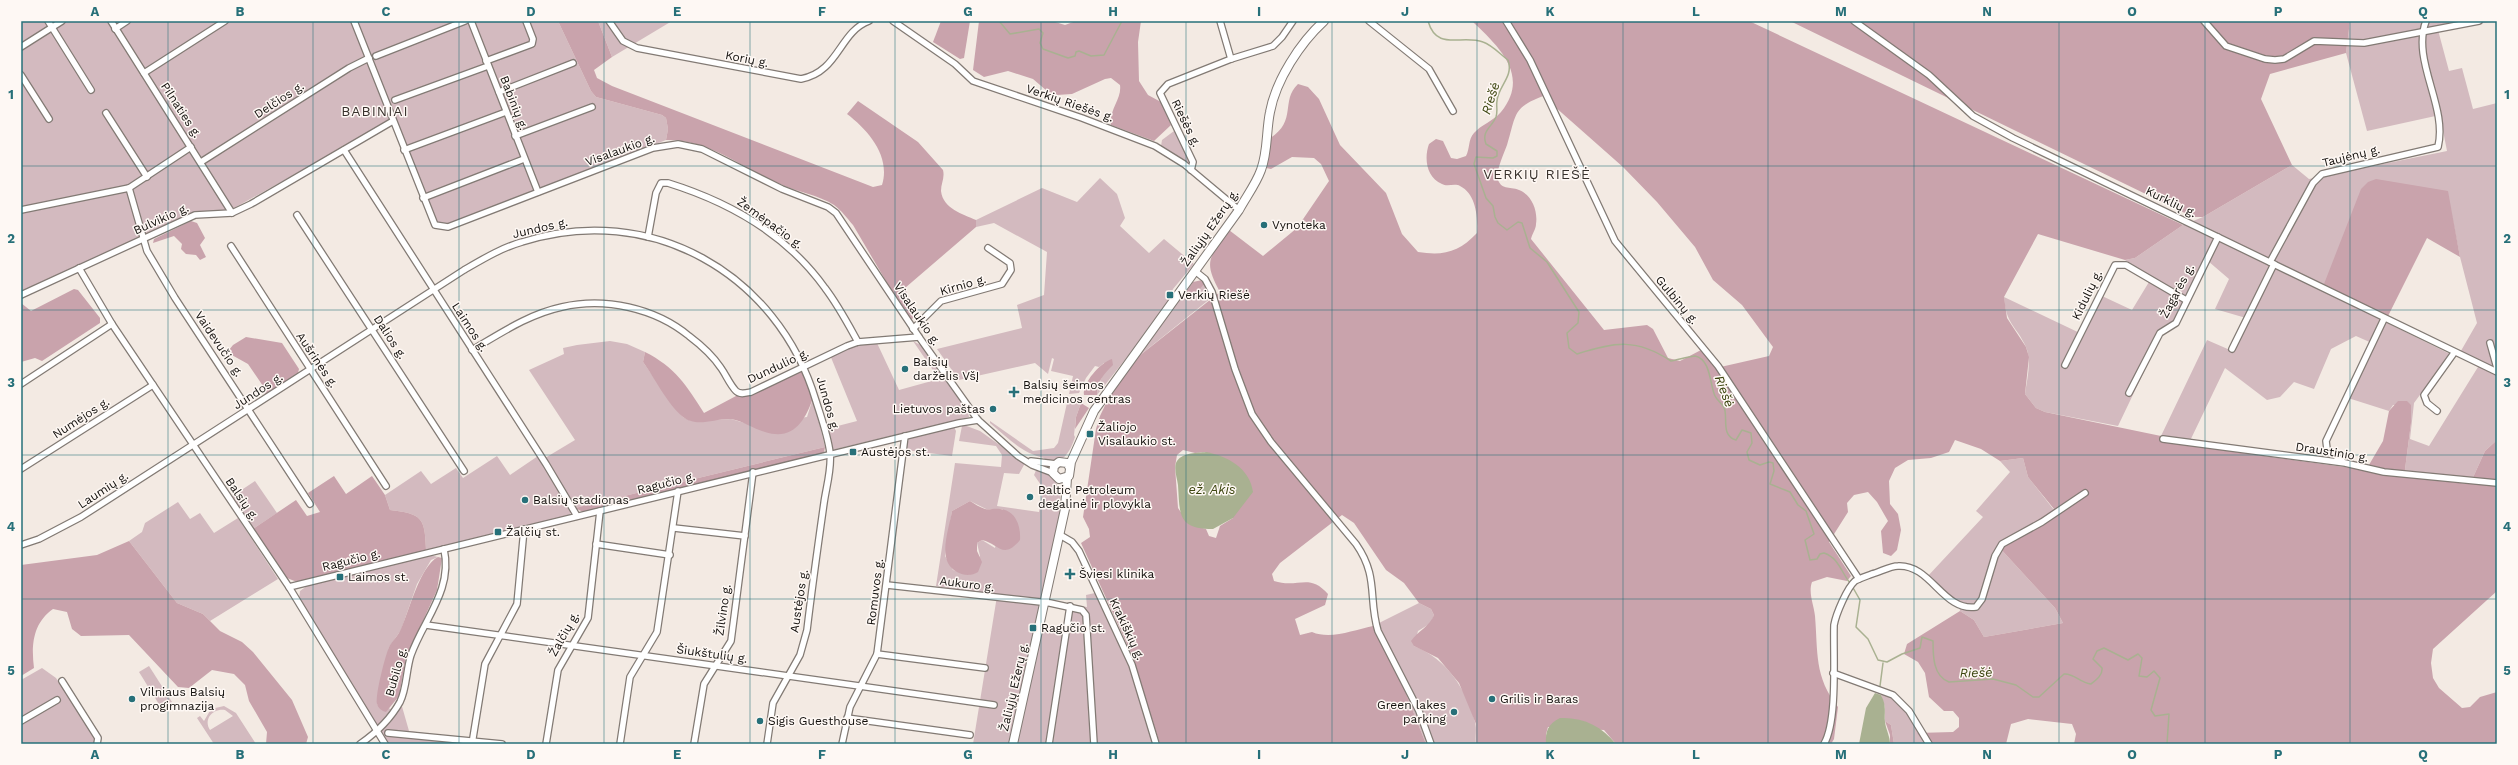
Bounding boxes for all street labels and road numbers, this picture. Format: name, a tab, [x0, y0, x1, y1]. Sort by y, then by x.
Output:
street label: Korių g.	[724, 48, 770, 70]
street label: Babinių g.	[497, 74, 531, 132]
street label: Delčios g.	[252, 79, 306, 121]
street label: Pilnaties g.	[158, 80, 204, 140]
street label: Verkių Riešės g.	[1024, 81, 1116, 125]
street label: Riešės g.	[1168, 97, 1204, 149]
street label: Visalaukio g.	[583, 131, 657, 169]
street label: Taujėnų g.	[2321, 142, 2381, 170]
street label: Kurklių g.	[2143, 184, 2199, 220]
street label: Žaliųjų Ežerų g.	[1178, 187, 1242, 269]
street label: Žemėpačio g.	[734, 195, 806, 251]
street label: Bulvikio g.	[131, 201, 191, 237]
street label: Jundos g.	[511, 215, 569, 241]
street label: Žagarės g.	[2157, 262, 2197, 320]
street label: Kidulių g.	[2069, 268, 2105, 322]
street label: Kirnio g.	[938, 272, 988, 298]
street label: Gulbinų g.	[1653, 273, 1701, 327]
street label: Visalaukio g.	[891, 280, 943, 348]
street label: Laimos g.	[449, 300, 491, 354]
street label: Vaidevučio g.	[192, 309, 246, 379]
street label: Dalios g.	[371, 312, 409, 362]
street label: Aušrinės g.	[293, 330, 341, 390]
street label: Dundulio g.	[745, 346, 811, 386]
street label: Jundos g.	[231, 370, 285, 412]
street label: Jundos g.	[814, 375, 842, 433]
street label: Numėjos g.	[50, 394, 112, 442]
street label: Draustinio g.	[2295, 439, 2369, 465]
street label: Laumių g.	[75, 469, 131, 511]
street label: Ragučio g.	[636, 469, 696, 497]
street label: Balsių g.	[223, 475, 261, 523]
street label: Ragučio g.	[321, 546, 381, 574]
street label: Romuvos g.	[864, 558, 886, 626]
street label: Austėjos g.	[787, 568, 811, 634]
street label: Aukuro g.	[939, 574, 995, 594]
street label: Žilvino g.	[712, 583, 734, 637]
street label: Krakiškių g.	[1107, 596, 1147, 662]
street label: Žalčių g.	[546, 609, 582, 659]
street label: Žaliųjų Ežerų g.	[997, 641, 1031, 733]
street label: Šiukštulių g.	[676, 642, 748, 666]
street label: Bubilo g.	[382, 646, 410, 698]

